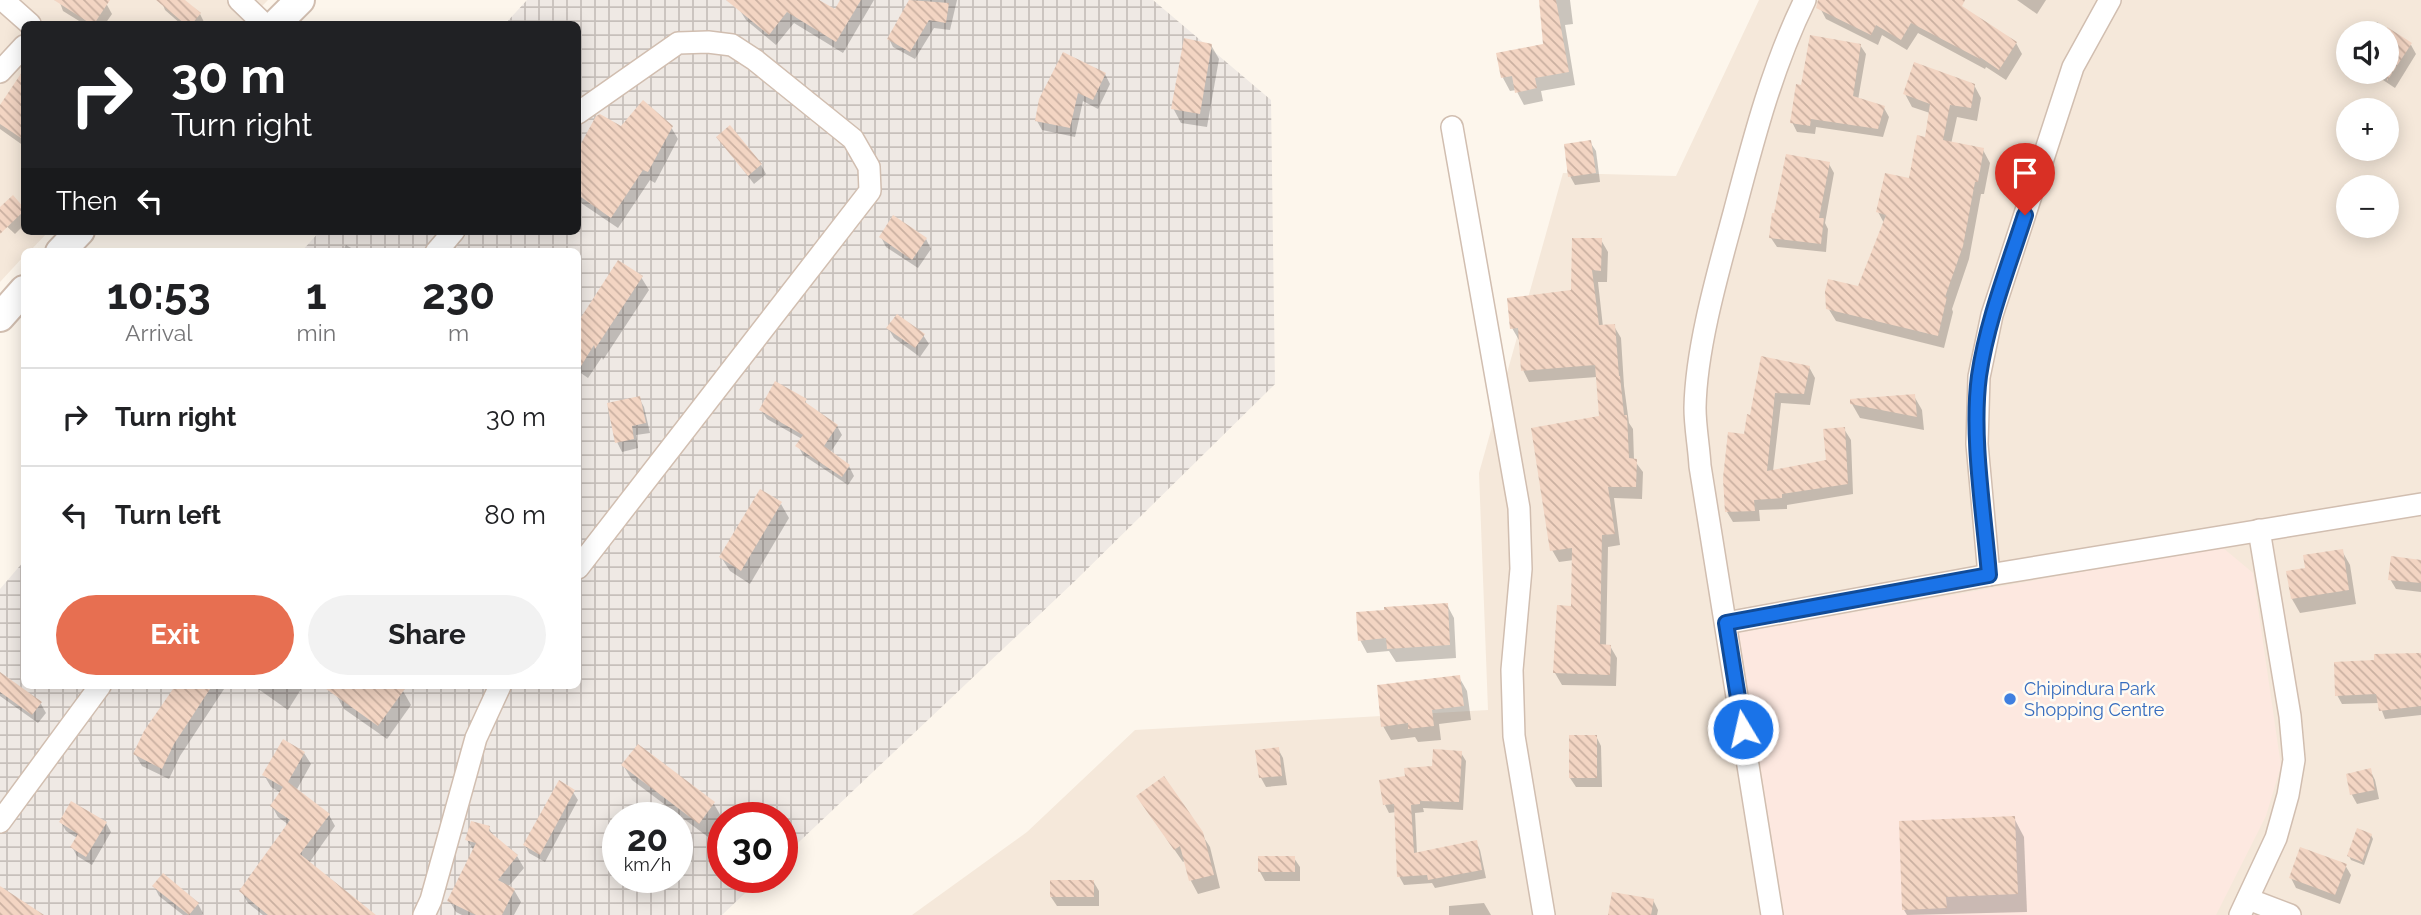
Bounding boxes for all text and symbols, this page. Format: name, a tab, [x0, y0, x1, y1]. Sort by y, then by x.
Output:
map controls	[2336, 21, 2399, 238]
button: sound	[2336, 21, 2399, 84]
text: 30 m	[171, 47, 286, 104]
icon: right	[56, 49, 147, 140]
button: +	[2336, 98, 2399, 161]
text: Turn right	[171, 106, 312, 143]
pin	[1995, 143, 2055, 215]
icon: arrive	[2006, 154, 2044, 192]
button: −	[2336, 175, 2399, 238]
icon: left	[131, 182, 169, 220]
text: Then	[56, 186, 117, 216]
text: 10:53	[107, 270, 211, 319]
text: 1	[306, 270, 327, 319]
text: 230	[422, 270, 495, 319]
text: Arrival	[125, 319, 193, 346]
text: min	[297, 319, 336, 346]
text: m	[448, 319, 469, 346]
icon: right	[56, 398, 94, 436]
text: Turn right	[115, 402, 236, 432]
text: 30 m	[486, 402, 546, 432]
icon: left	[56, 496, 94, 534]
text: Turn left	[115, 500, 221, 530]
text: 80 m	[484, 500, 546, 530]
button: Exit	[56, 595, 294, 675]
button: Share	[308, 595, 546, 675]
place label: Chipindura Park Shopping Centre	[2024, 678, 2165, 720]
marker: Chipindura Park Shopping Centre	[2002, 691, 2018, 707]
position arrow	[1706, 692, 1780, 766]
speed limit sign: 30	[707, 802, 798, 893]
text: 20	[627, 818, 668, 859]
text: km/h	[624, 854, 671, 875]

